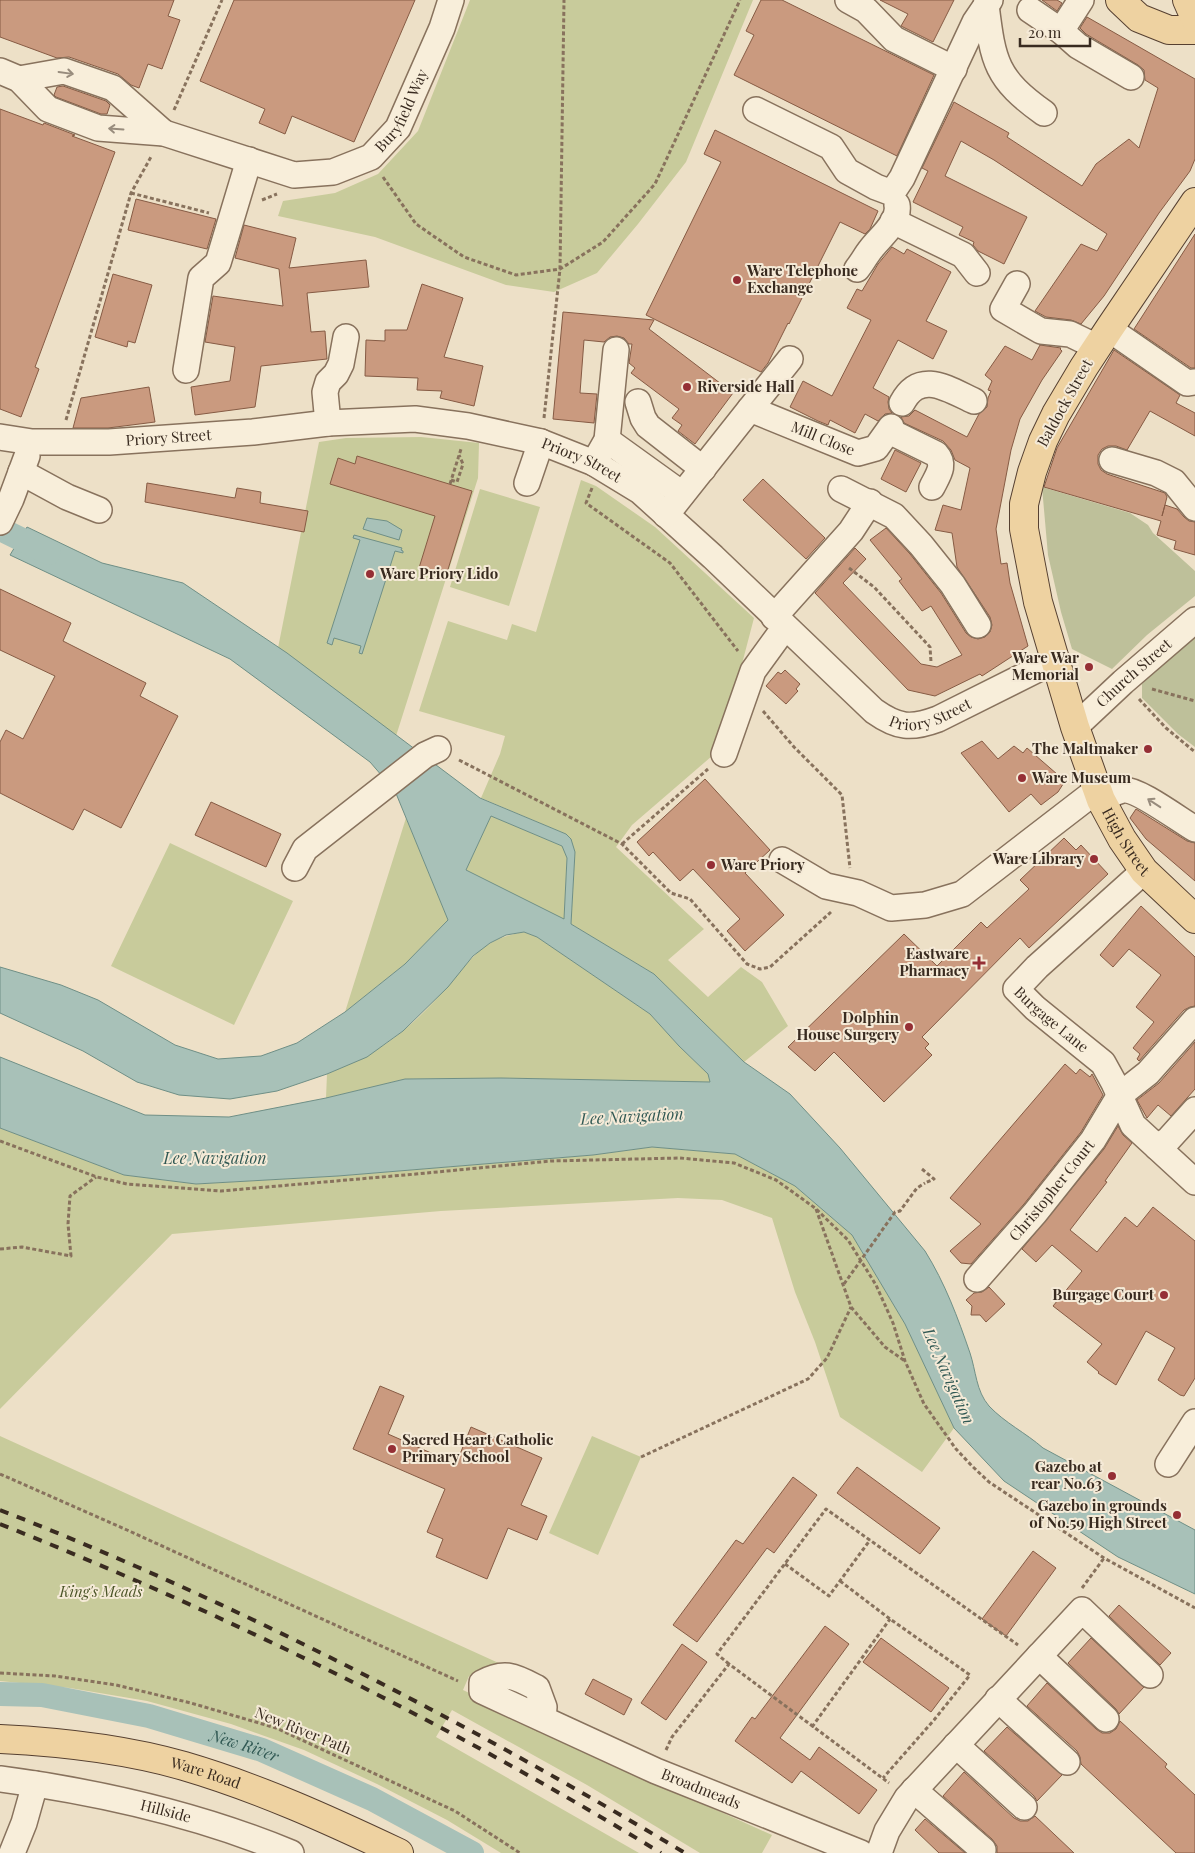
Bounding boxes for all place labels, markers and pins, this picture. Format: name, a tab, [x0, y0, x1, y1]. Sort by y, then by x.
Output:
place label: Ware Telephone Exchange	[746, 260, 859, 297]
marker: Ware Telephone Exchange	[731, 274, 743, 286]
place label: Riverside Hall	[697, 376, 795, 396]
marker: Riverside Hall	[681, 381, 693, 393]
place label: Ware Priory Lido	[379, 563, 498, 583]
marker: Ware Priory Lido	[364, 568, 376, 580]
place label: Ware War Memorial	[1011, 647, 1079, 684]
marker: Ware War Memorial	[1083, 661, 1095, 673]
place label: The Maltmaker	[1032, 738, 1138, 758]
marker: The Maltmaker	[1142, 743, 1154, 755]
place label: Ware Museum	[1031, 767, 1132, 787]
marker: Ware Museum	[1016, 772, 1028, 784]
place label: Ware Library	[992, 848, 1084, 868]
marker: Ware Library	[1088, 853, 1100, 865]
place label: Ware Priory	[720, 854, 805, 874]
marker: Ware Priory	[705, 859, 717, 871]
place label: Eastware Pharmacy	[899, 943, 969, 980]
marker: Eastware Pharmacy	[973, 957, 985, 969]
place label: Dolphin House Surgery	[797, 1007, 900, 1044]
marker: Dolphin House Surgery	[903, 1021, 915, 1033]
place label: Burgage Court	[1052, 1284, 1155, 1304]
marker: Burgage Court	[1158, 1289, 1170, 1301]
place label: Sacred Heart Catholic Primary School	[402, 1429, 554, 1466]
marker: Sacred Heart Catholic Primary School	[386, 1443, 398, 1455]
place label: Gazebo at rear No.63	[1031, 1456, 1103, 1493]
marker: Gazebo at rear No.63	[1106, 1470, 1118, 1482]
place label: Gazebo in grounds of No.59 High Street	[1029, 1495, 1168, 1532]
marker: Gazebo in grounds of No.59 High Street	[1171, 1509, 1183, 1521]

